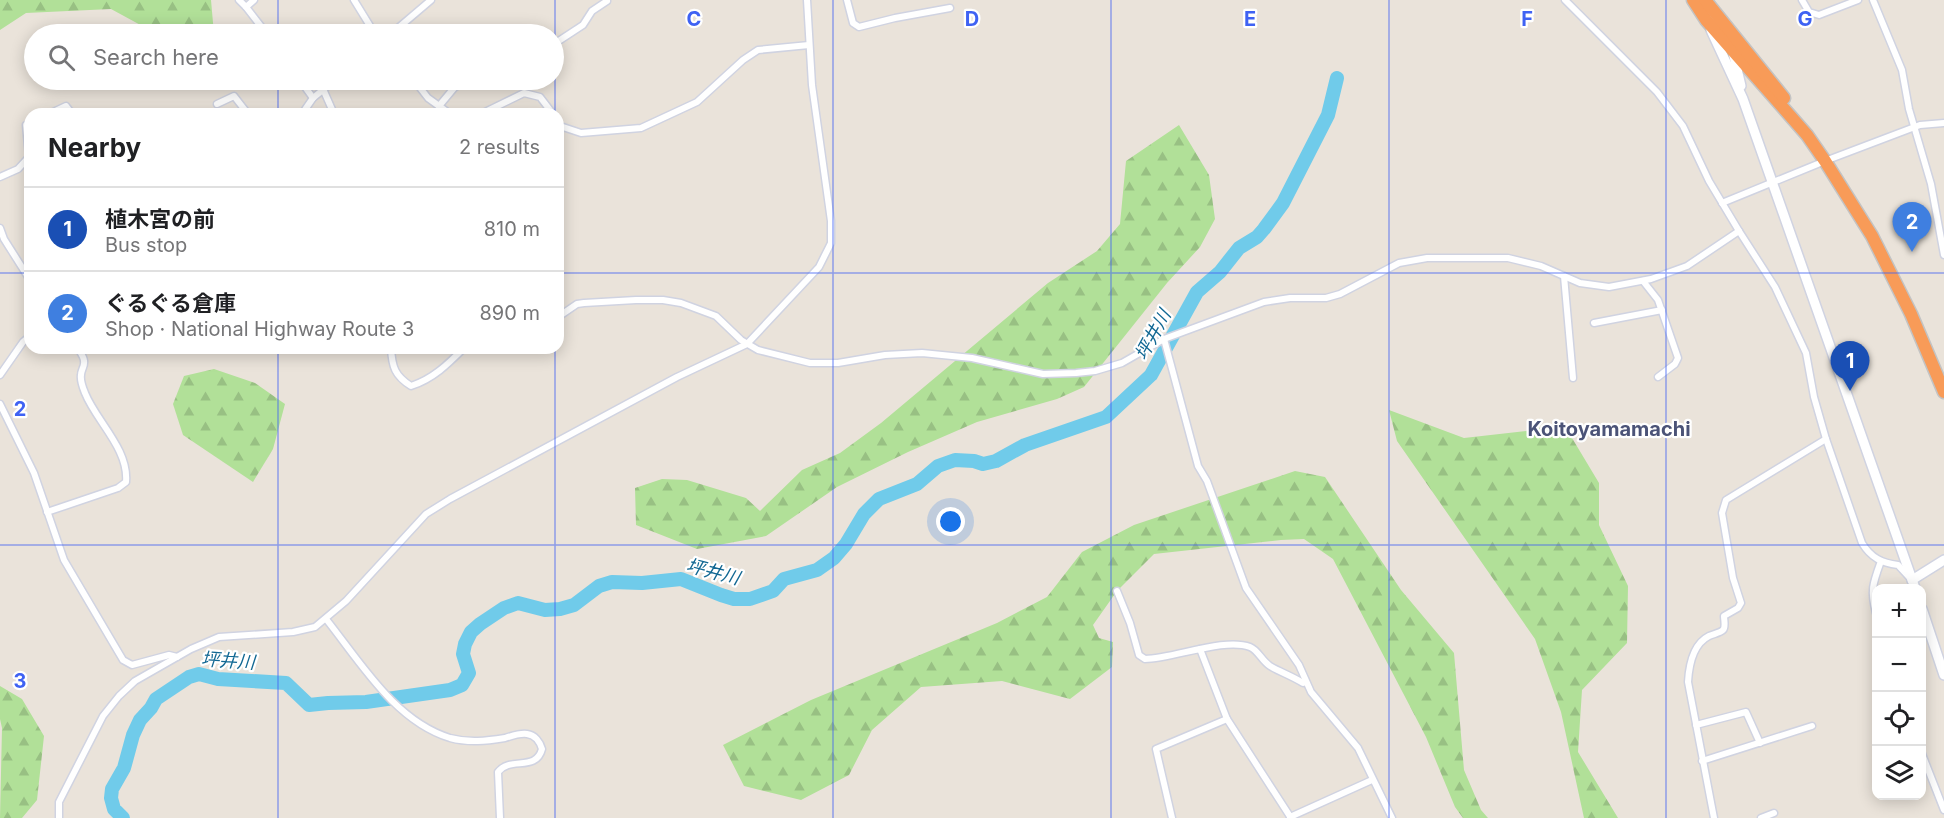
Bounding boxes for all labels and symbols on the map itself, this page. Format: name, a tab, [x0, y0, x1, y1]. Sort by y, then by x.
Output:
text: C	[687, 7, 701, 31]
text: D	[965, 7, 979, 31]
text: E	[1244, 7, 1256, 31]
text: F	[1521, 7, 1533, 31]
text: G	[1797, 7, 1813, 31]
pin: 2	[1892, 202, 1932, 252]
water label: 坪井川	[1130, 304, 1176, 363]
pin: 1	[1830, 342, 1870, 391]
text: 2	[14, 397, 26, 421]
district label: Koitoyamamachi	[1527, 417, 1691, 441]
your location	[936, 507, 965, 536]
water label: 坪井川	[684, 554, 744, 589]
water label: 坪井川	[200, 648, 258, 673]
text: 3	[14, 669, 26, 693]

